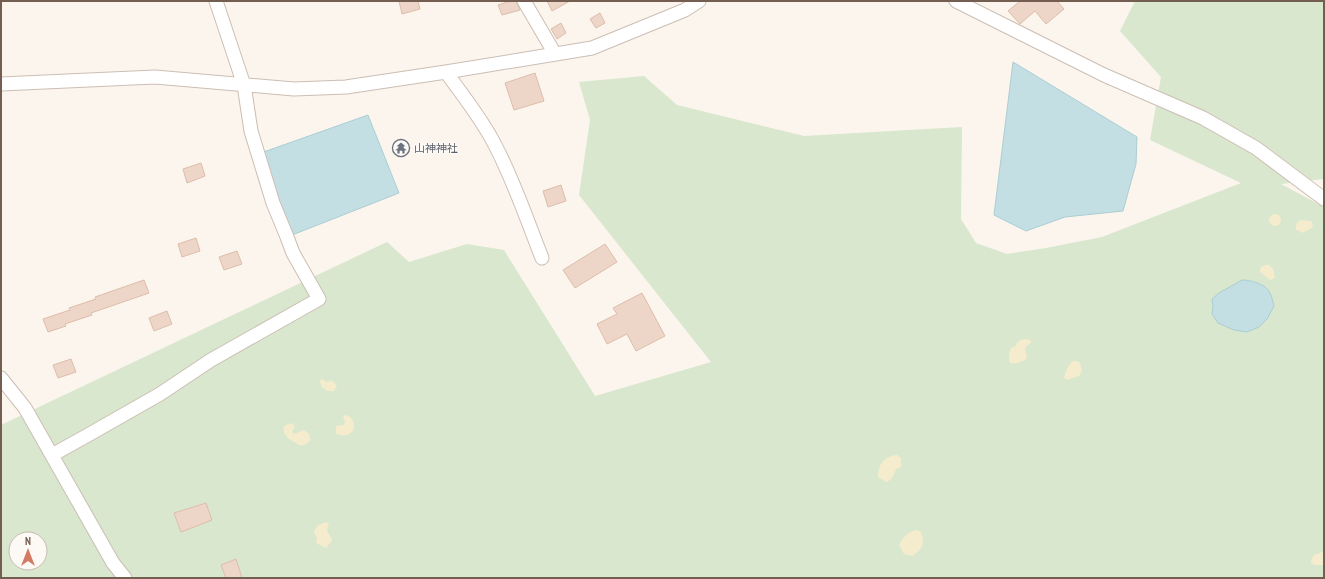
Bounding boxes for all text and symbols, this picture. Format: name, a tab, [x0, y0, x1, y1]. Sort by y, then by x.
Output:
temple icon: 山神神社	[391, 138, 411, 158]
place label: 山神神社	[414, 141, 458, 155]
north arrow	[8, 531, 48, 571]
text: N	[25, 534, 31, 548]

